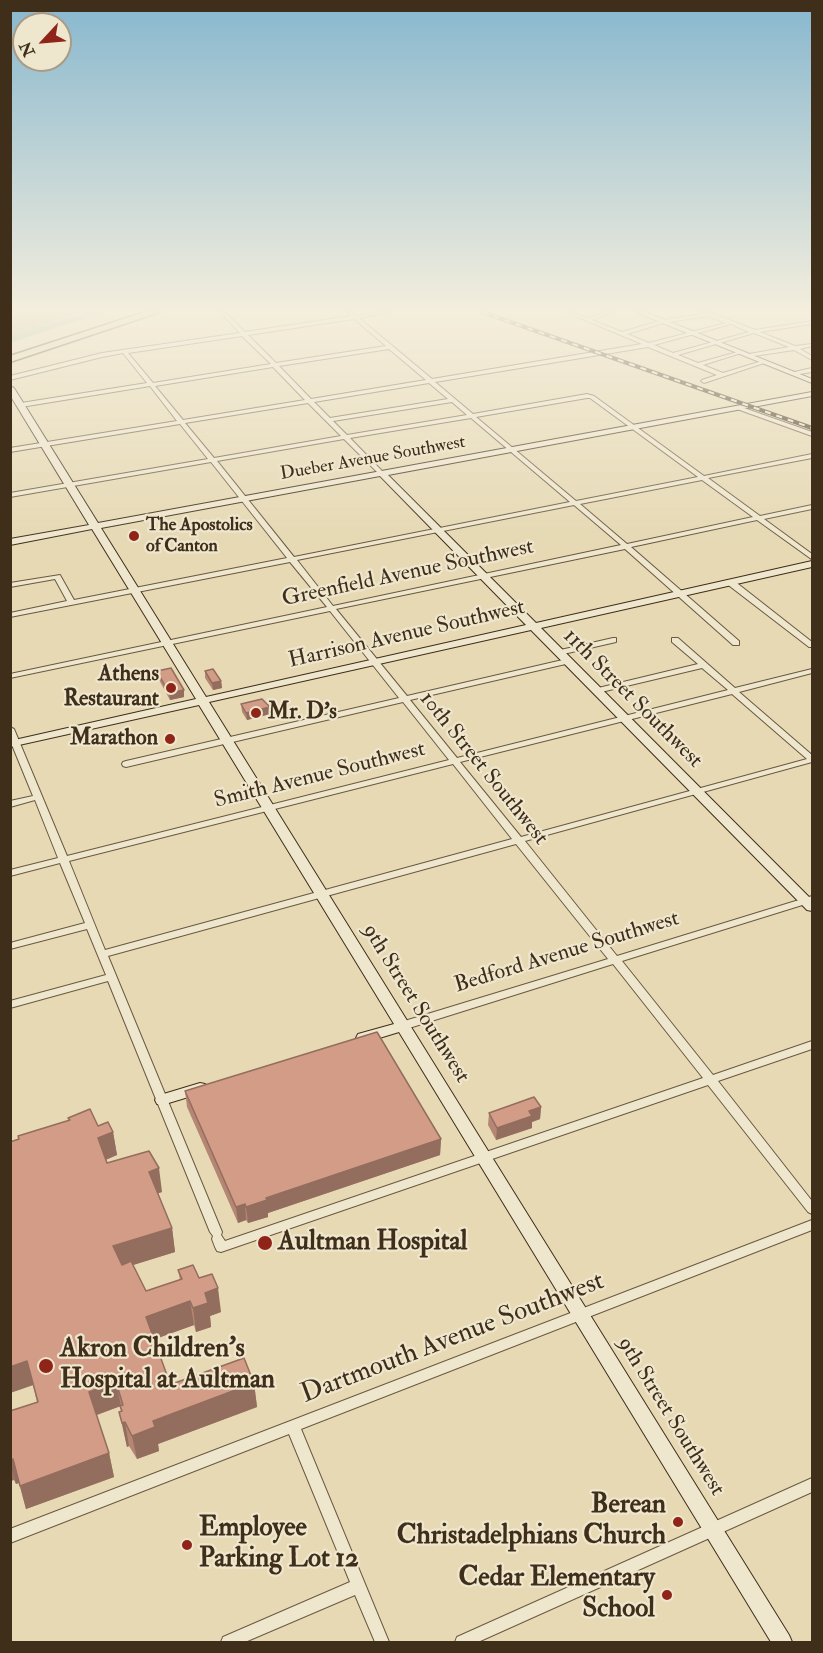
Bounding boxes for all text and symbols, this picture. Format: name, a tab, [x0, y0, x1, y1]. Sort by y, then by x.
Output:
north arrow	[12, 12, 72, 72]
text: N	[15, 38, 40, 60]
street label: Dueber Avenue Southwest	[279, 432, 467, 486]
place label: The Apostolics of Canton	[146, 515, 253, 558]
marker: The Apostolics of Canton	[127, 529, 141, 543]
street label: Greenfield Avenue Southwest	[280, 534, 536, 614]
street label: Harrison Avenue Southwest	[286, 595, 528, 675]
street label: 11th Street Southwest	[557, 624, 707, 774]
place label: Athens Restaurant	[64, 662, 159, 714]
marker: Athens Restaurant	[164, 681, 178, 695]
street label: 10th Street Southwest	[413, 687, 553, 851]
place label: Mr. D's	[268, 700, 337, 726]
marker: Mr. D's	[249, 706, 263, 720]
place label: Marathon	[70, 726, 158, 752]
marker: Marathon	[163, 732, 177, 746]
street label: Smith Avenue Southwest	[212, 737, 428, 815]
street label: Bedford Avenue Southwest	[451, 906, 683, 1000]
street label: 9th Street Southwest	[356, 920, 474, 1088]
place label: Aultman Hospital	[278, 1227, 467, 1259]
marker: Aultman Hospital	[256, 1234, 274, 1252]
street label: Dartmouth Avenue Southwest	[297, 1266, 609, 1412]
street label: 9th Street Southwest	[611, 1333, 729, 1501]
place label: Akron Children's Hospital at Aultman	[60, 1334, 275, 1397]
marker: Akron Children's Hospital at Aultman	[37, 1357, 55, 1375]
place label: Berean Christadelphians Church	[397, 1490, 666, 1553]
place label: Employee Parking Lot 12	[199, 1513, 359, 1576]
marker: Berean Christadelphians Church	[671, 1515, 685, 1529]
marker: Employee Parking Lot 12	[180, 1538, 194, 1552]
place label: Cedar Elementary School	[459, 1563, 655, 1626]
marker: Cedar Elementary School	[660, 1588, 674, 1602]

